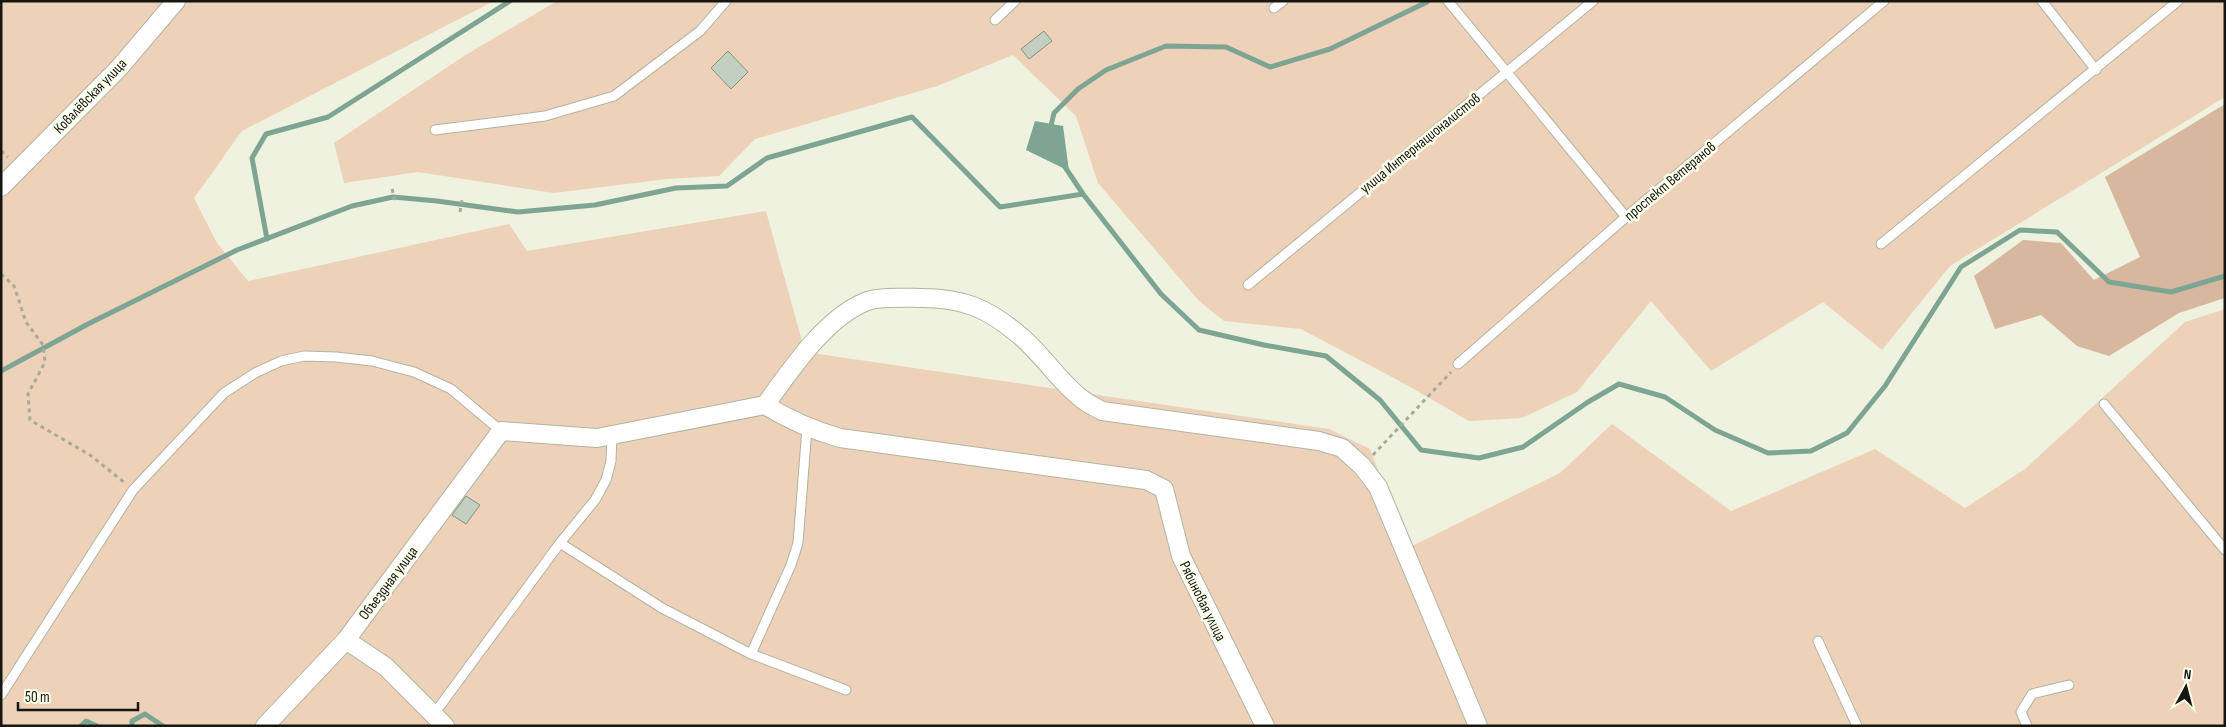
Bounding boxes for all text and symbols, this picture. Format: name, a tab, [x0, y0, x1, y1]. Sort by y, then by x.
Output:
street label: Ковалёвская улица	[50, 55, 131, 138]
street label: улица Интернационалистов	[1356, 89, 1484, 198]
street label: проспект Ветеранов	[1621, 137, 1720, 225]
street label: Объездная улица	[355, 543, 422, 624]
street label: Рябиновая улица	[1175, 558, 1230, 645]
north arrow	[2161, 662, 2211, 712]
text: N	[2183, 666, 2192, 683]
scale bar	[18, 680, 138, 712]
text: 50 m	[25, 688, 50, 707]

